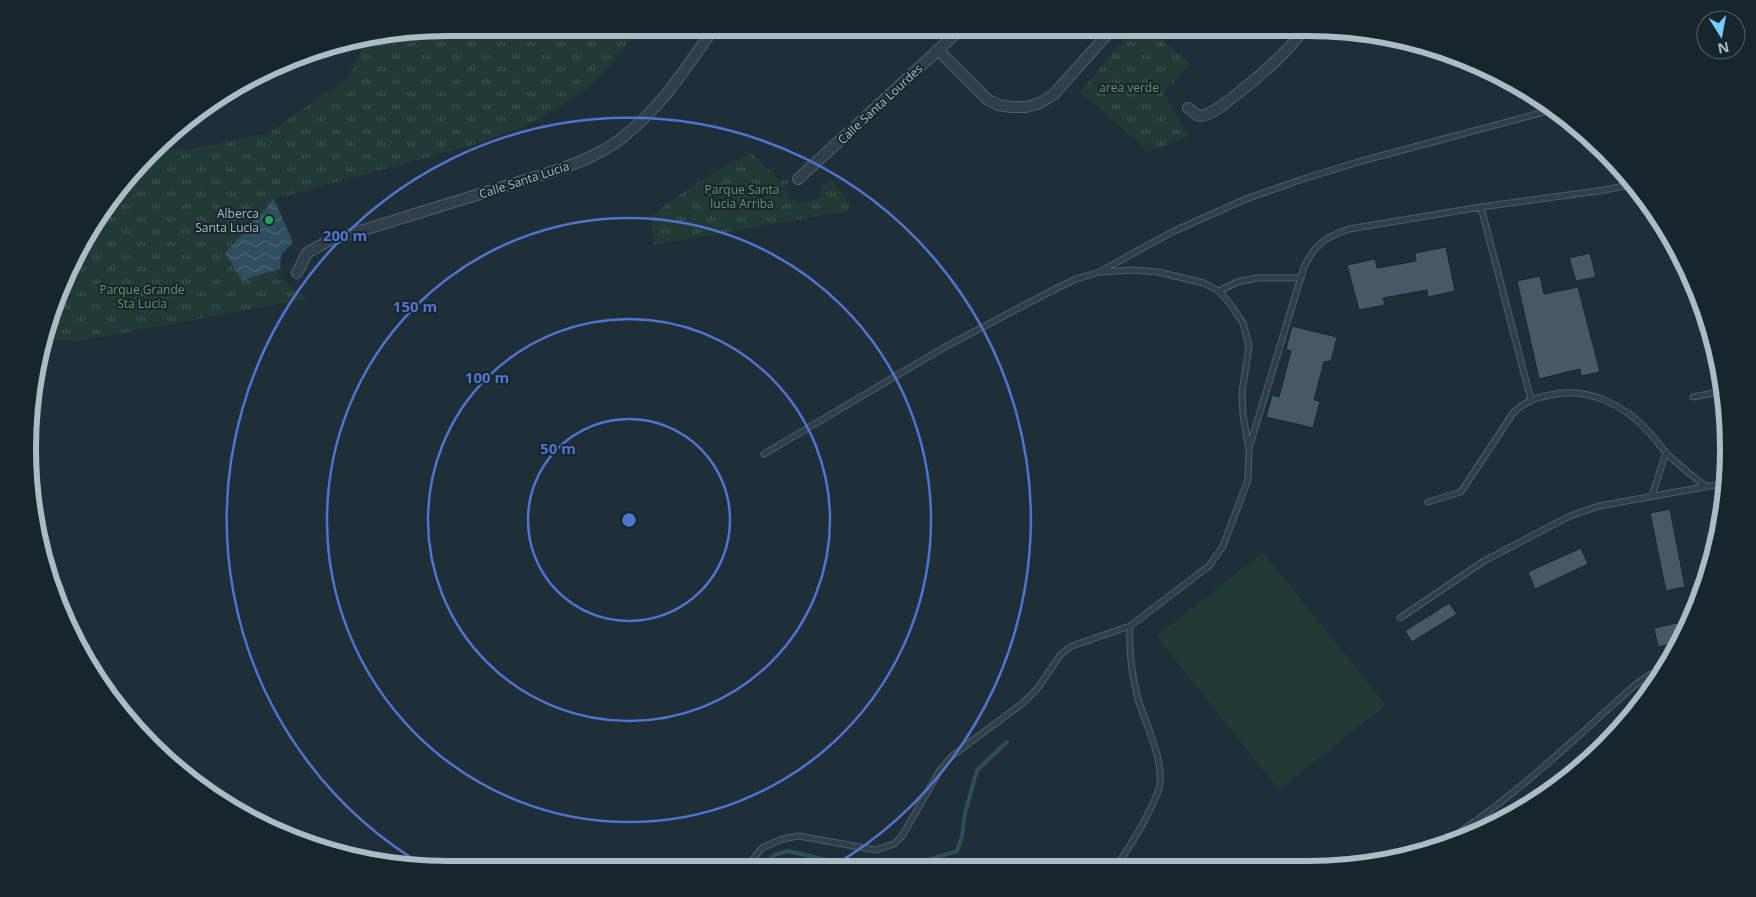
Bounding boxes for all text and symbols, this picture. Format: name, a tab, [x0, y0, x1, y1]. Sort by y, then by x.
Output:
north arrow	[1696, 10, 1746, 60]
text: N	[1716, 38, 1731, 59]
street label: Calle Santa Lourdes	[834, 60, 926, 148]
park label: area verde	[1099, 79, 1159, 96]
street label: Calle Santa Lucía	[477, 157, 571, 203]
park label: Parque Santa lucia Arriba	[705, 181, 779, 212]
place label: Alberca Santa Lucia	[195, 205, 259, 236]
marker: Alberca Santa Lucia	[263, 214, 275, 226]
text: 200 m	[323, 225, 367, 245]
park label: Parque Grande Sta Lucia	[99, 281, 185, 312]
text: 150 m	[393, 296, 437, 316]
text: 100 m	[465, 367, 509, 387]
text: 50 m	[540, 438, 576, 458]
centre of rings	[620, 511, 638, 529]

